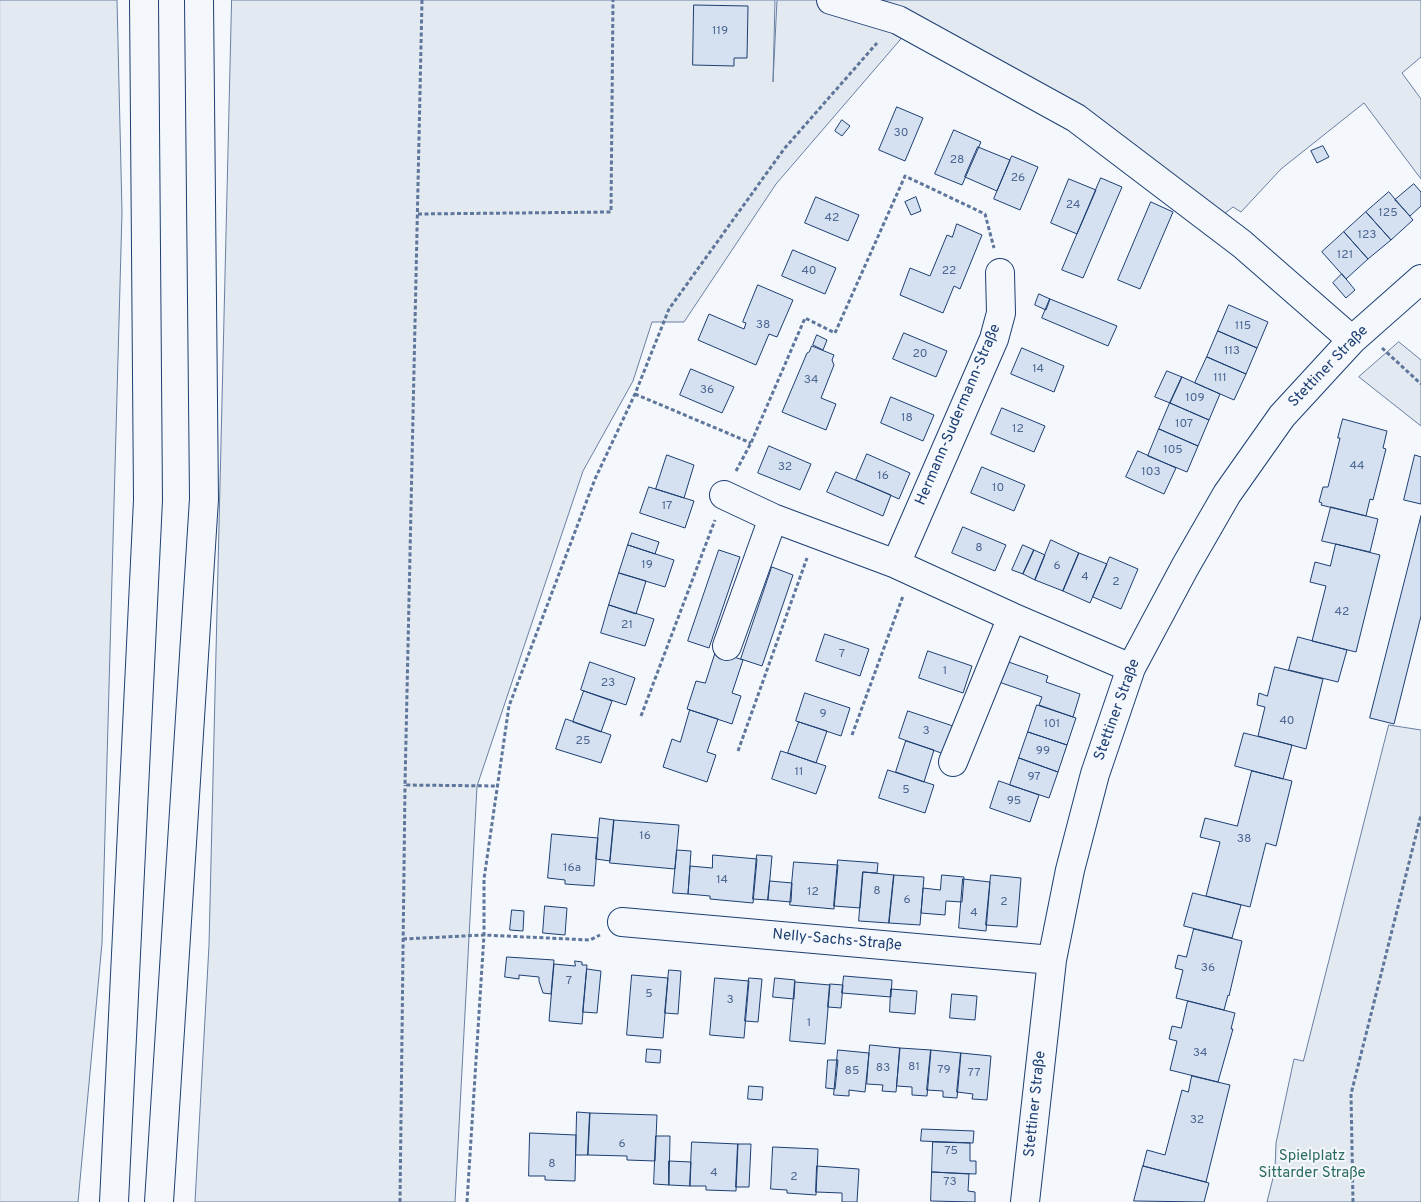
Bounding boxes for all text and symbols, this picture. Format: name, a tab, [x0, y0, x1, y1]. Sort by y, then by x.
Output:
house number: 119	[712, 25, 728, 39]
house number: 30	[894, 127, 908, 141]
house number: 28	[950, 154, 964, 168]
house number: 26	[1011, 172, 1025, 186]
house number: 24	[1066, 199, 1080, 213]
house number: 125	[1378, 207, 1398, 221]
house number: 42	[825, 212, 839, 226]
house number: 123	[1357, 229, 1377, 243]
house number: 121	[1337, 249, 1353, 263]
house number: 40	[801, 265, 817, 279]
house number: 22	[942, 265, 956, 279]
house number: 38	[756, 319, 770, 333]
house number: 115	[1235, 320, 1251, 334]
street label: Hermann-Sudermann-Straße	[913, 322, 1005, 508]
street label: Stettiner Straße	[1285, 322, 1373, 412]
house number: 113	[1224, 345, 1240, 359]
house number: 20	[912, 348, 928, 362]
house number: 14	[1032, 363, 1044, 377]
house number: 111	[1213, 372, 1227, 386]
house number: 34	[804, 374, 818, 388]
house number: 36	[700, 384, 714, 398]
house number: 109	[1185, 392, 1205, 406]
house number: 18	[901, 412, 913, 426]
house number: 107	[1175, 418, 1193, 432]
house number: 12	[1012, 423, 1024, 437]
house number: 105	[1163, 444, 1183, 458]
house number: 44	[1350, 460, 1364, 474]
house number: 32	[778, 461, 792, 475]
house number: 103	[1141, 466, 1161, 480]
house number: 16	[877, 470, 889, 484]
house number: 10	[992, 482, 1004, 496]
house number: 17	[662, 500, 672, 514]
house number: 8	[975, 542, 983, 556]
house number: 19	[641, 559, 653, 573]
house number: 6	[1053, 560, 1061, 574]
house number: 4	[1081, 571, 1089, 585]
house number: 2	[1112, 576, 1120, 590]
house number: 42	[1335, 606, 1349, 620]
house number: 21	[621, 619, 633, 633]
house number: 7	[839, 648, 845, 662]
street label: Stettiner Straße	[1091, 657, 1145, 763]
house number: 1	[943, 665, 947, 679]
house number: 23	[601, 677, 615, 691]
house number: 9	[819, 708, 827, 722]
house number: 40	[1279, 715, 1295, 729]
house number: 101	[1044, 718, 1060, 732]
house number: 3	[922, 725, 930, 739]
house number: 25	[576, 735, 590, 749]
house number: 99	[1036, 745, 1050, 759]
house number: 11	[795, 766, 803, 780]
house number: 97	[1027, 771, 1041, 785]
house number: 5	[902, 784, 910, 798]
house number: 95	[1007, 795, 1021, 809]
house number: 16	[639, 830, 651, 844]
house number: 38	[1237, 833, 1251, 847]
house number: 16a	[563, 862, 581, 876]
house number: 14	[716, 874, 728, 888]
house number: 8	[873, 885, 881, 899]
house number: 12	[807, 886, 819, 900]
house number: 6	[903, 894, 911, 908]
house number: 2	[1000, 896, 1008, 910]
house number: 4	[970, 907, 978, 921]
street label: Nelly-Sachs-Straße	[772, 926, 902, 956]
house number: 36	[1201, 962, 1215, 976]
house number: 7	[566, 975, 572, 989]
house number: 5	[645, 988, 653, 1002]
house number: 3	[726, 994, 734, 1008]
house number: 1	[807, 1017, 811, 1031]
house number: 34	[1193, 1047, 1207, 1061]
street label: Stettiner Straße	[1021, 1050, 1051, 1158]
house number: 81	[908, 1061, 920, 1075]
house number: 83	[876, 1062, 890, 1076]
house number: 79	[937, 1064, 951, 1078]
house number: 85	[845, 1065, 859, 1079]
house number: 77	[968, 1067, 980, 1081]
house number: 32	[1190, 1114, 1204, 1128]
house number: 6	[618, 1138, 626, 1152]
house number: 75	[944, 1145, 958, 1159]
park label: Spielplatz Sittarder Straße	[1259, 1148, 1365, 1183]
house number: 8	[548, 1158, 556, 1172]
house number: 4	[710, 1167, 718, 1181]
house number: 2	[790, 1171, 798, 1185]
house number: 73	[943, 1176, 957, 1190]

